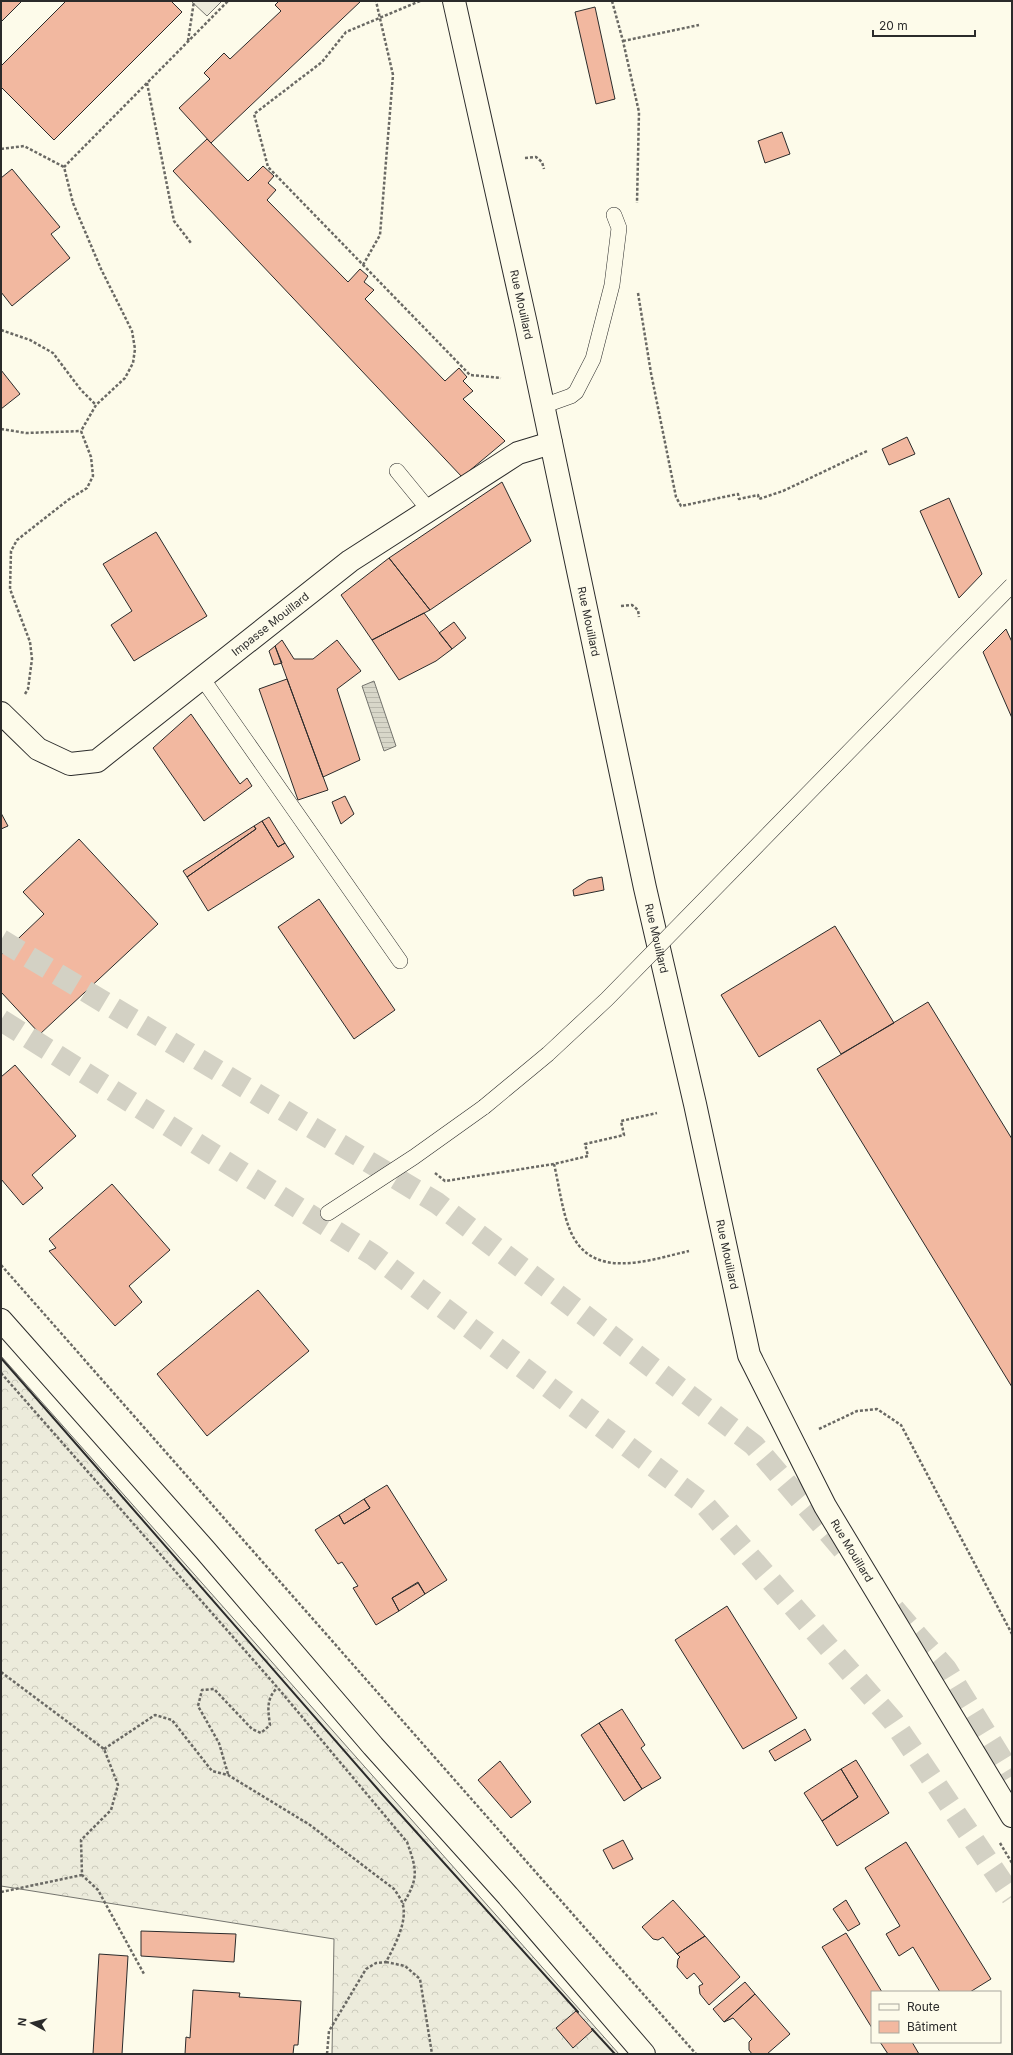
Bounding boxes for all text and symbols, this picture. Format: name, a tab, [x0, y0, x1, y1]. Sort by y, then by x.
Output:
scale bar	[873, 12, 975, 38]
text: 20 m	[879, 18, 908, 33]
street label: Rue Mouillard	[507, 268, 536, 341]
street label: Rue Mouillard	[575, 585, 603, 658]
street label: Impasse Mouillard	[229, 589, 312, 659]
street label: Rue Mouillard	[642, 902, 671, 975]
street label: Rue Mouillard	[713, 1218, 742, 1291]
street label: Rue Mouillard	[828, 1517, 876, 1585]
legend	[871, 1991, 1001, 2043]
text: Route	[907, 1999, 940, 2014]
north arrow	[12, 2003, 52, 2043]
text: N	[15, 2017, 30, 2027]
text: Bâtiment	[907, 2019, 957, 2034]

